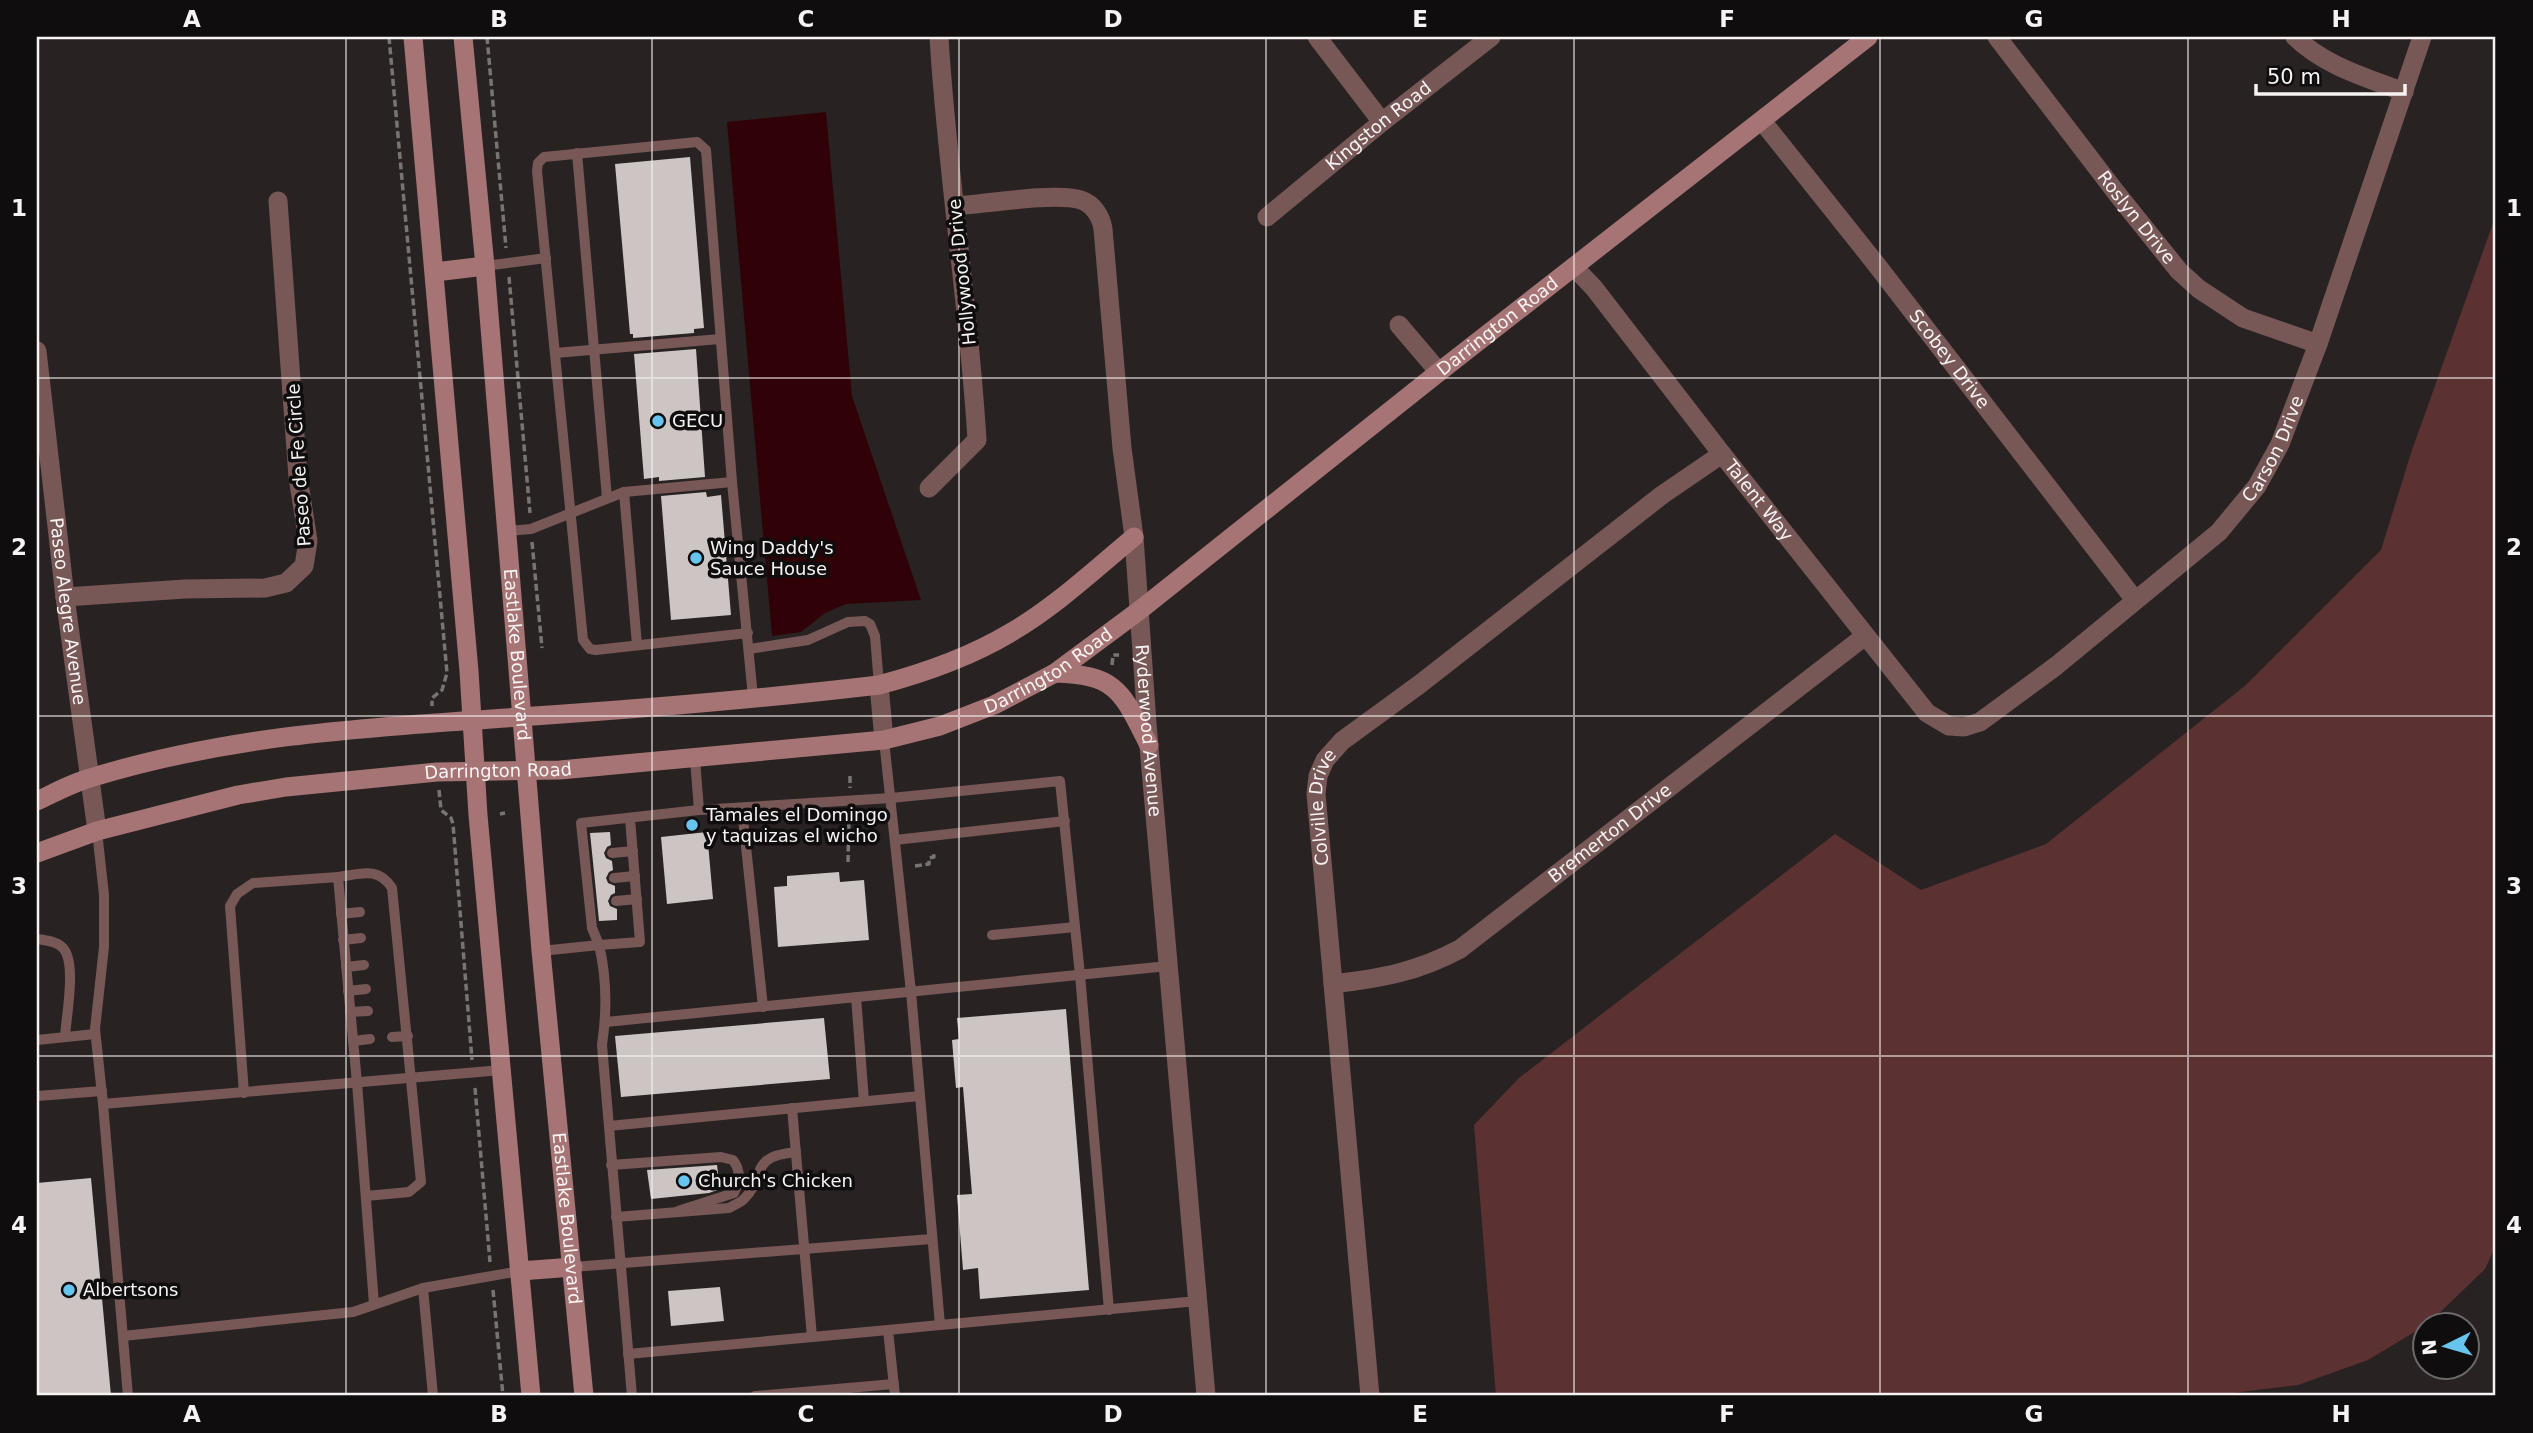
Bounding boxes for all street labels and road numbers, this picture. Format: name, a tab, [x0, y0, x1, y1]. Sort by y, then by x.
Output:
street label: Kingston Road	[1321, 77, 1435, 174]
street label: Roslyn Drive	[2093, 166, 2180, 268]
street label: Hollywood Drive	[943, 198, 980, 346]
street label: Darrington Road	[1433, 272, 1562, 380]
street label: Scobey Drive	[1905, 305, 1994, 412]
street label: Paseo de Fe Circle	[282, 383, 315, 547]
street label: Carson Drive	[2237, 392, 2307, 506]
street label: Talent Way	[1720, 455, 1798, 545]
street label: Paseo Alegre Avenue	[46, 516, 91, 706]
street label: Eastlake Boulevard	[500, 568, 535, 741]
street label: Darrington Road	[981, 623, 1116, 718]
street label: Ryderwood Avenue	[1131, 643, 1166, 818]
street label: Colville Drive	[1305, 744, 1340, 867]
street label: Darrington Road	[423, 758, 573, 783]
street label: Bremerton Drive	[1544, 779, 1675, 887]
street label: Eastlake Boulevard	[549, 1131, 586, 1305]

